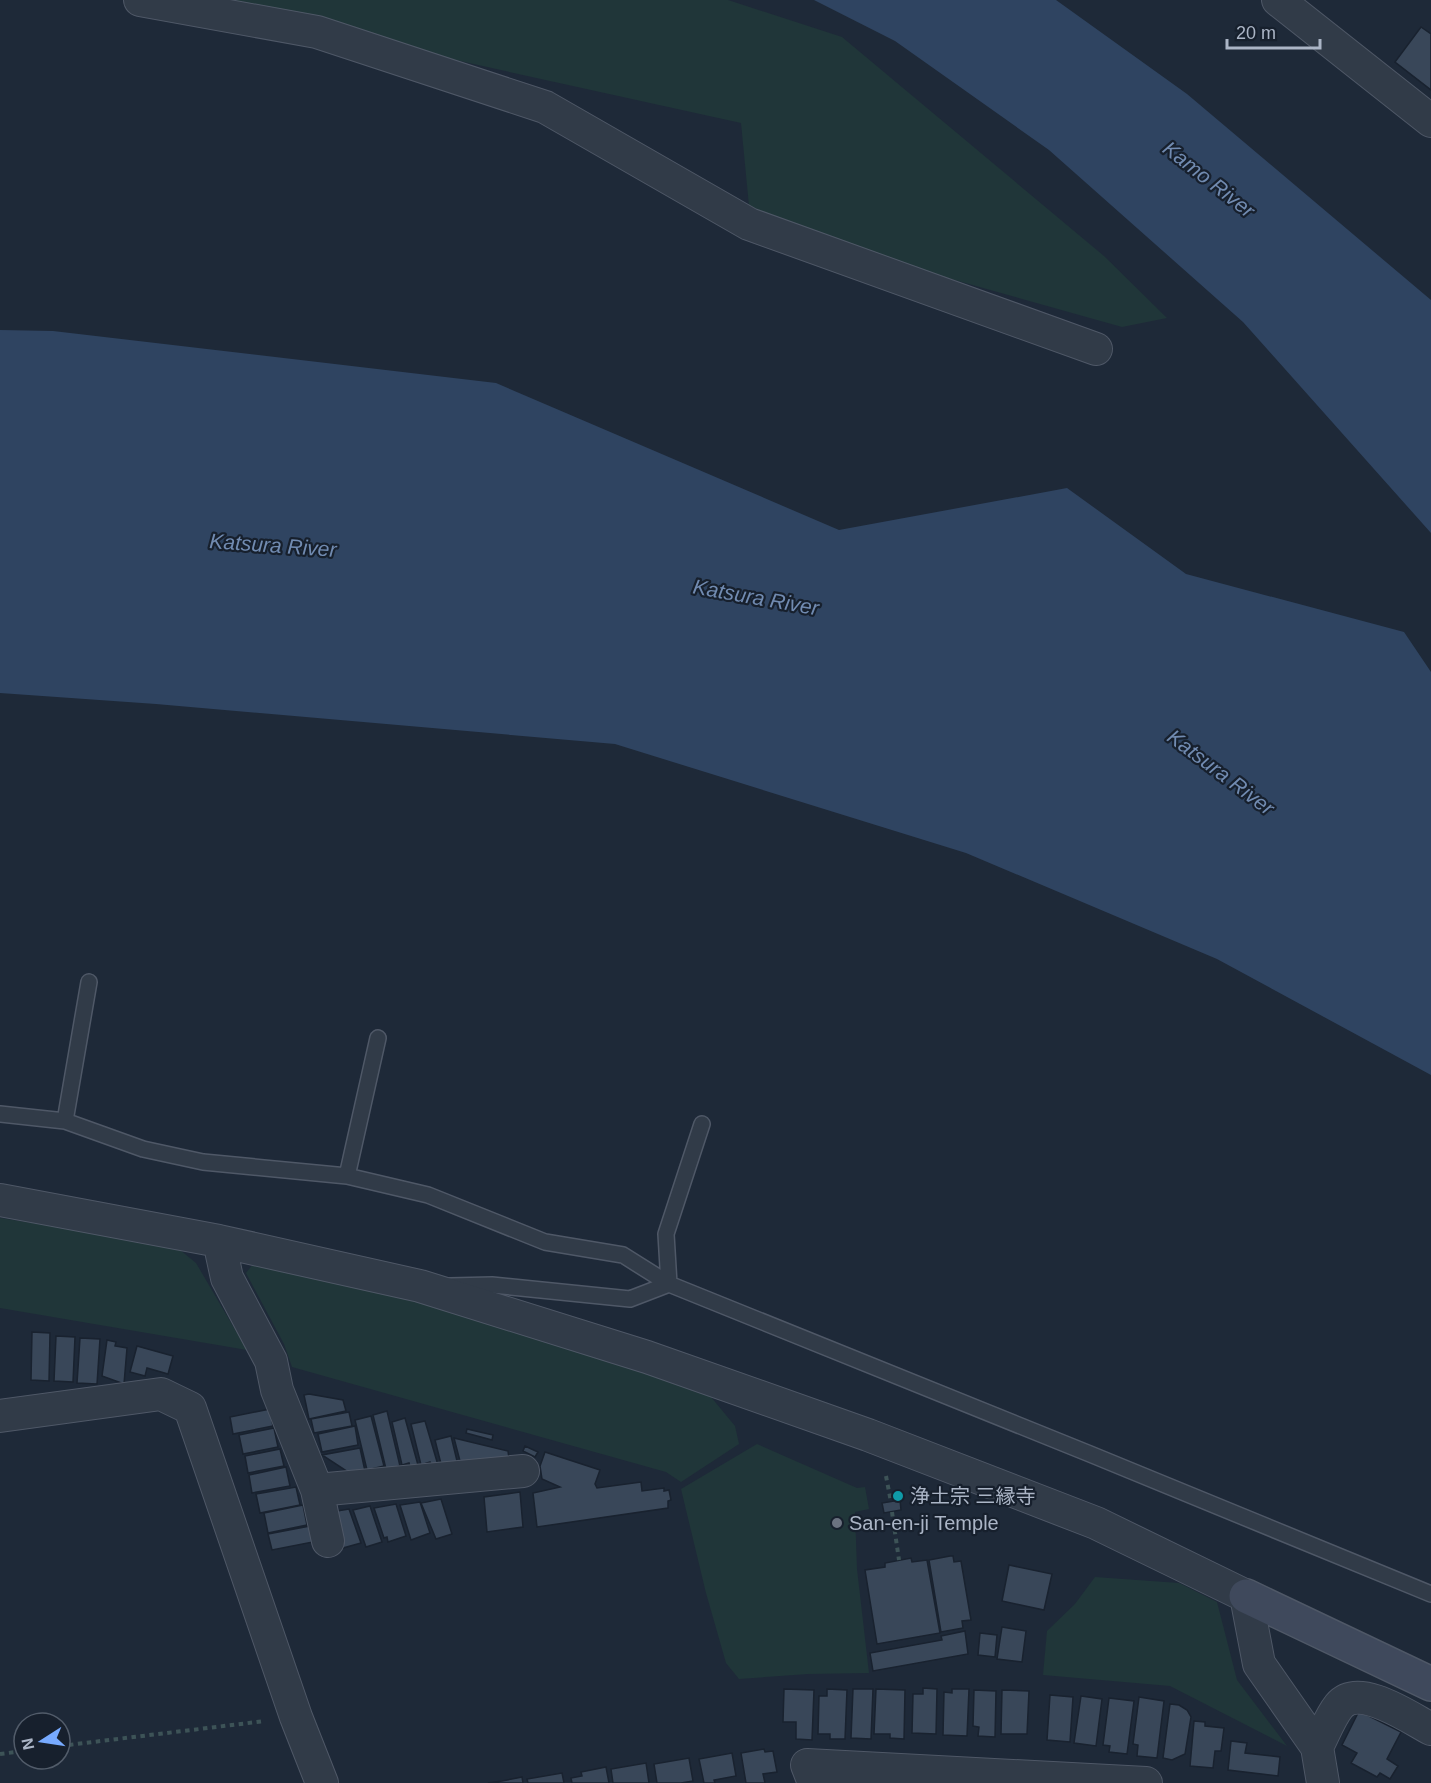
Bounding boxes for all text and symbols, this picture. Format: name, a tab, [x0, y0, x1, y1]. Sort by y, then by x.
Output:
scale bar	[1227, 12, 1320, 50]
text: 20 m	[1236, 23, 1276, 43]
water label: Kamo River	[1159, 136, 1260, 222]
water label: Katsura River	[209, 529, 338, 561]
water label: Katsura River	[691, 575, 822, 620]
water label: Katsura River	[1163, 725, 1280, 820]
place label: 浄土宗 三縁寺	[910, 1485, 1036, 1507]
marker: 浄土宗 三縁寺	[891, 1489, 905, 1503]
place label: San-en-ji Temple	[849, 1512, 999, 1534]
marker: San-en-ji Temple	[830, 1516, 844, 1530]
north arrow	[12, 1711, 72, 1771]
text: N	[18, 1737, 37, 1751]

